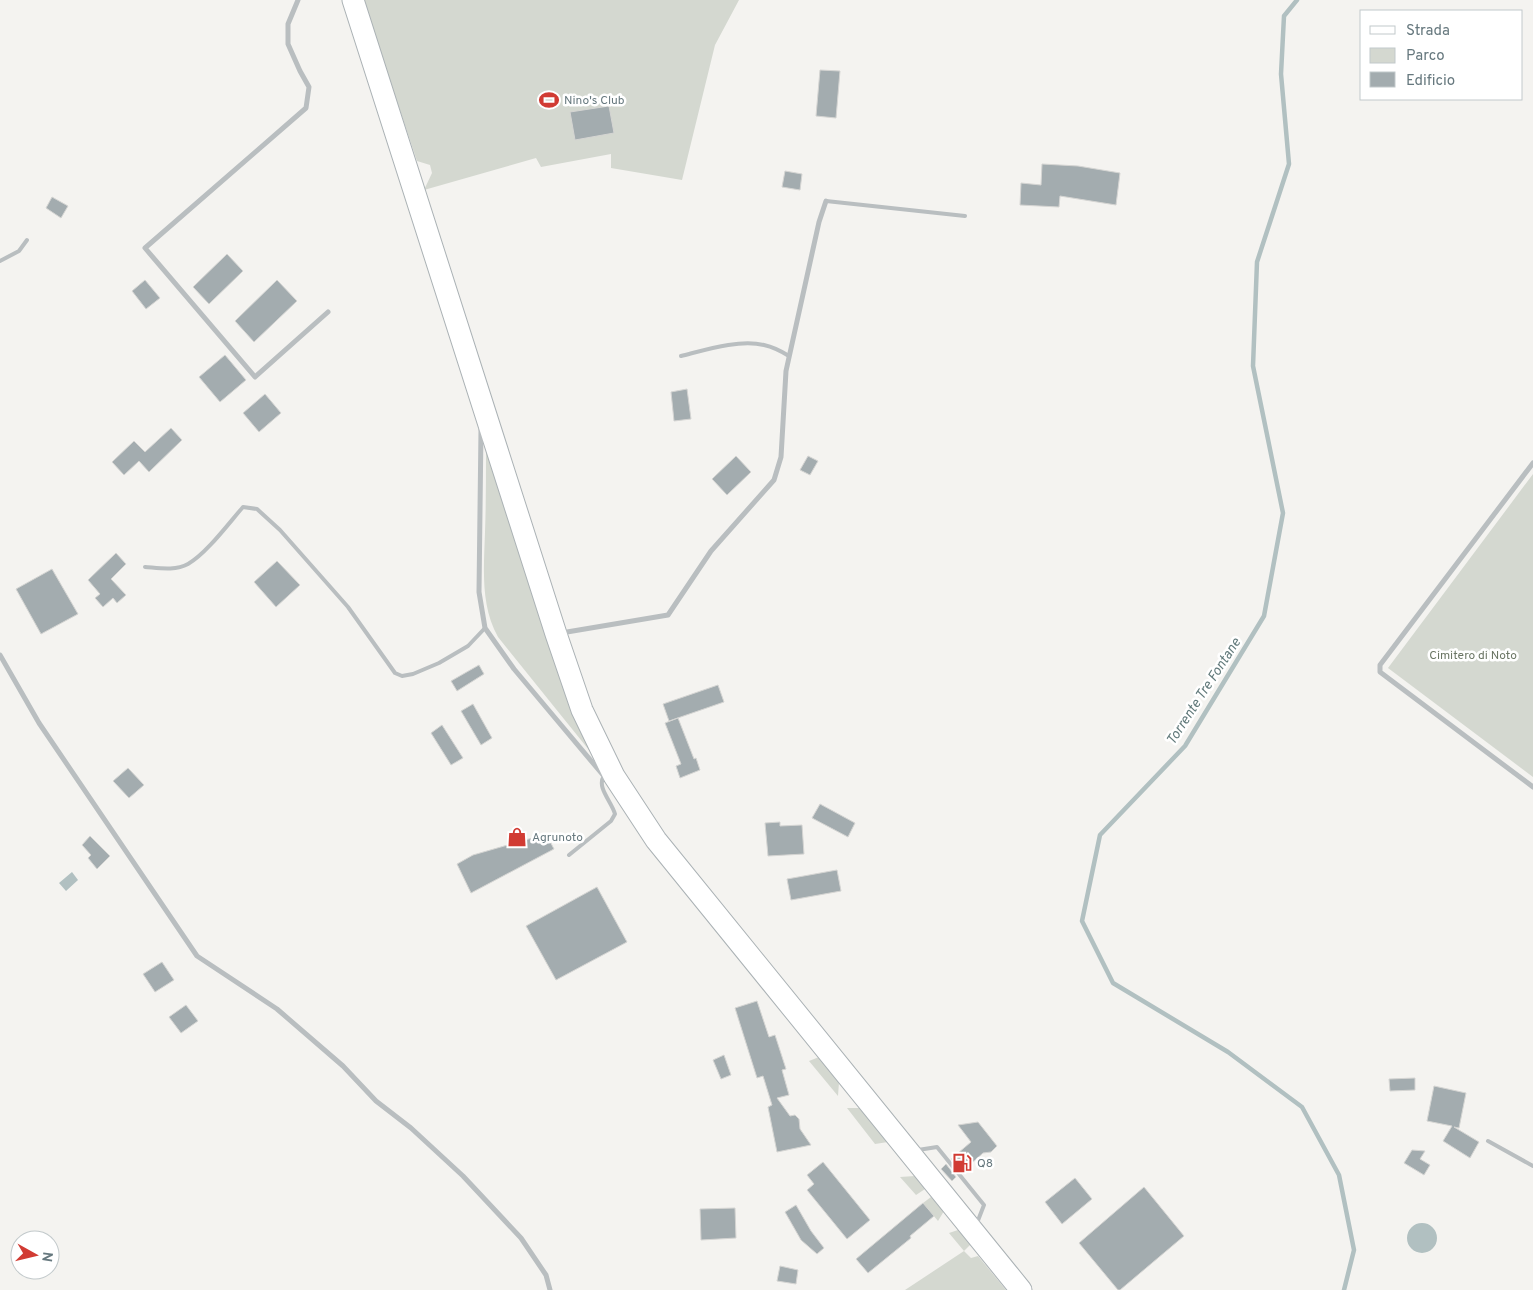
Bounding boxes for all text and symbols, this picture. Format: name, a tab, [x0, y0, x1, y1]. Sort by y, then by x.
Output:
legend	[1360, 10, 1523, 100]
text: Strada	[1406, 22, 1450, 41]
text: Parco	[1406, 47, 1445, 66]
text: Edificio	[1406, 72, 1455, 91]
sports icon: Nino's Club	[538, 89, 560, 111]
place label: Nino's Club	[564, 93, 625, 109]
water label: Torrente Tre Fontane	[1163, 635, 1246, 748]
park label: Cimitero di Noto	[1429, 648, 1517, 664]
shop icon: Agrunoto	[506, 826, 528, 848]
place label: Agrunoto	[532, 830, 583, 846]
fuel station icon: Q8	[951, 1152, 973, 1174]
place label: Q8	[977, 1156, 993, 1172]
north arrow	[10, 1230, 60, 1280]
text: N	[37, 1250, 56, 1263]

